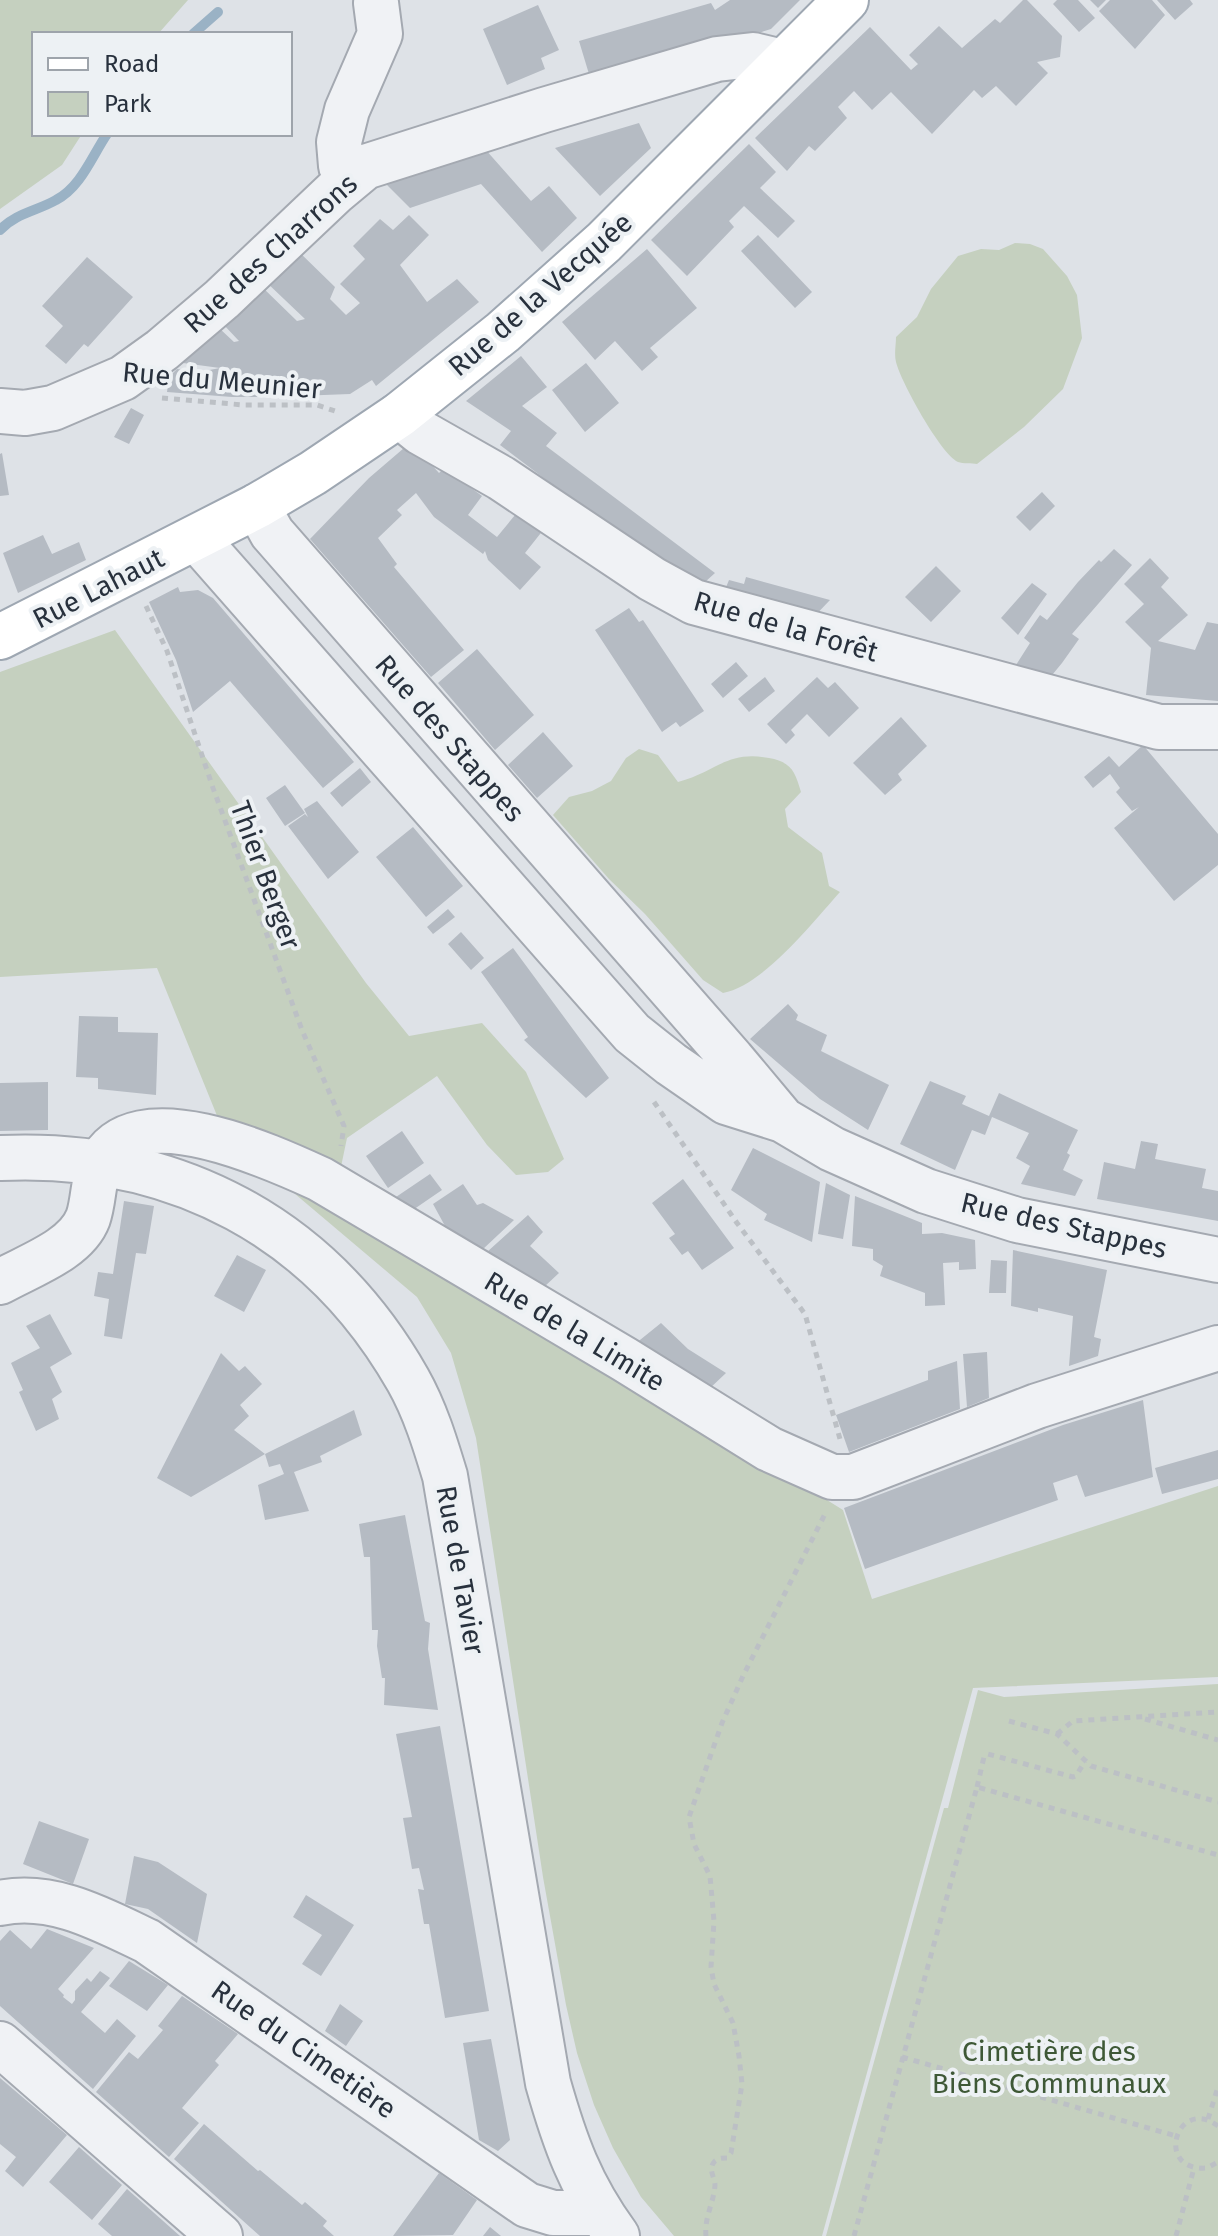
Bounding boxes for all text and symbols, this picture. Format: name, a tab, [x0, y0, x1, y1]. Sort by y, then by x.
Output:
legend	[32, 32, 292, 136]
text: Road	[104, 50, 159, 78]
text: Park	[104, 90, 152, 118]
street label: Rue des Charrons	[177, 167, 364, 340]
street label: Rue de la Vecquée	[442, 206, 639, 383]
street label: Rue du Meunier	[121, 355, 323, 406]
street label: Rue Lahaut	[27, 541, 170, 636]
street label: Rue de la Forêt	[690, 584, 883, 669]
street label: Rue des Stappes	[368, 648, 531, 829]
street label: Thier Berger	[223, 797, 308, 954]
street label: Rue des Stappes	[958, 1186, 1170, 1265]
street label: Rue de la Limite	[478, 1265, 671, 1398]
street label: Rue de Tavier	[429, 1483, 492, 1657]
street label: Rue du Cimetière	[205, 1973, 402, 2125]
park label: Cimetière des Biens Communaux	[932, 2035, 1167, 2100]

